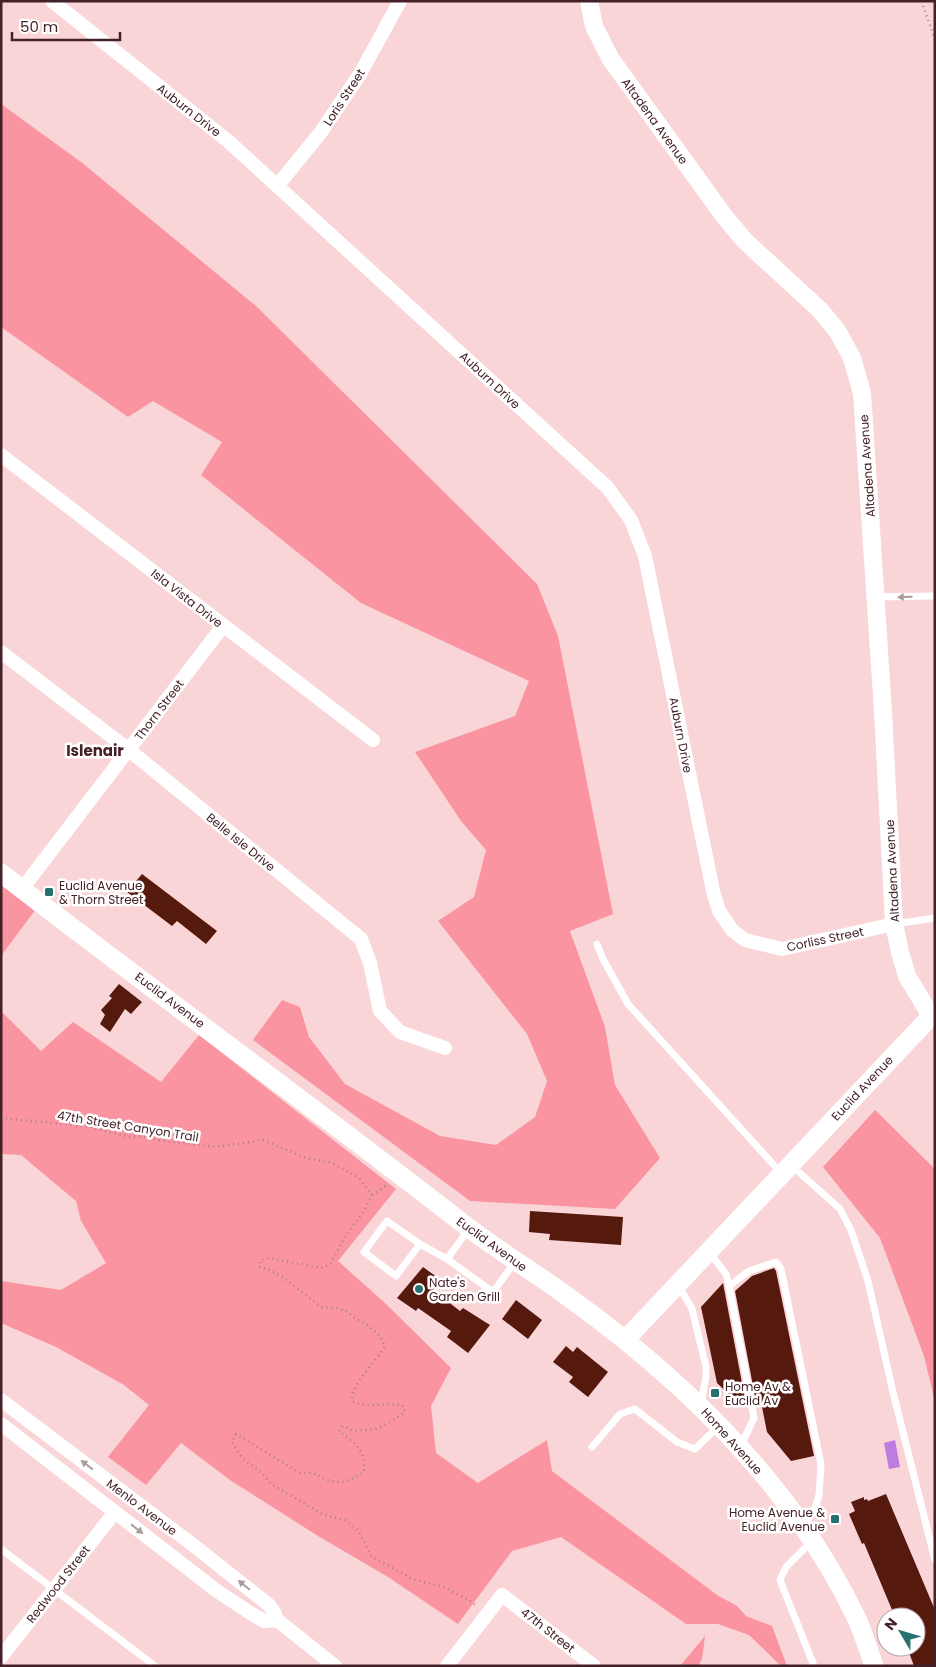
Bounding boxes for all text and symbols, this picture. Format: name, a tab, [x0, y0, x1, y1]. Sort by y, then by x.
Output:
scale bar	[12, 10, 120, 42]
text: 50 m	[20, 16, 58, 37]
street label: Loris Street	[319, 65, 369, 129]
street label: Altadena Avenue	[618, 74, 692, 168]
street label: Auburn Drive	[153, 80, 225, 140]
street label: Auburn Drive	[456, 348, 524, 412]
street label: Altadena Avenue	[855, 414, 879, 518]
street label: Isla Vista Drive	[148, 565, 226, 631]
one-way arrow	[897, 593, 913, 601]
street label: Thorn Street	[130, 676, 188, 744]
street label: Auburn Drive	[665, 696, 697, 774]
district label: Islenair	[66, 740, 124, 761]
street label: Belle Isle Drive	[203, 809, 279, 875]
street label: Altadena Avenue	[881, 819, 903, 923]
place label: Euclid Avenue & Thorn Street	[59, 877, 143, 908]
marker: Euclid Avenue & Thorn Street	[43, 886, 55, 898]
street label: Corliss Street	[785, 923, 865, 955]
street label: Euclid Avenue	[132, 968, 208, 1032]
street label: Euclid Avenue	[827, 1052, 897, 1124]
street label: 47th Street Canyon Trail	[56, 1106, 200, 1146]
street label: Euclid Avenue	[453, 1213, 531, 1275]
place label: Nate's Garden Grill	[429, 1274, 500, 1305]
marker: Nate's Garden Grill	[413, 1283, 425, 1295]
place label: Home Av & Euclid Av	[725, 1378, 791, 1409]
marker: Home Av & Euclid Av	[709, 1387, 721, 1399]
street label: Home Avenue	[698, 1404, 766, 1478]
one-way arrow	[80, 1460, 94, 1470]
street label: Menlo Avenue	[103, 1475, 181, 1539]
place label: Home Avenue & Euclid Avenue	[729, 1504, 825, 1535]
marker: Home Avenue & Euclid Avenue	[829, 1513, 841, 1525]
one-way arrow	[130, 1523, 143, 1534]
street label: Redwood Street	[22, 1542, 94, 1626]
one-way arrow	[238, 1580, 251, 1591]
street label: 47th Street	[517, 1603, 579, 1657]
north arrow	[876, 1607, 926, 1657]
text: N	[880, 1614, 902, 1634]

